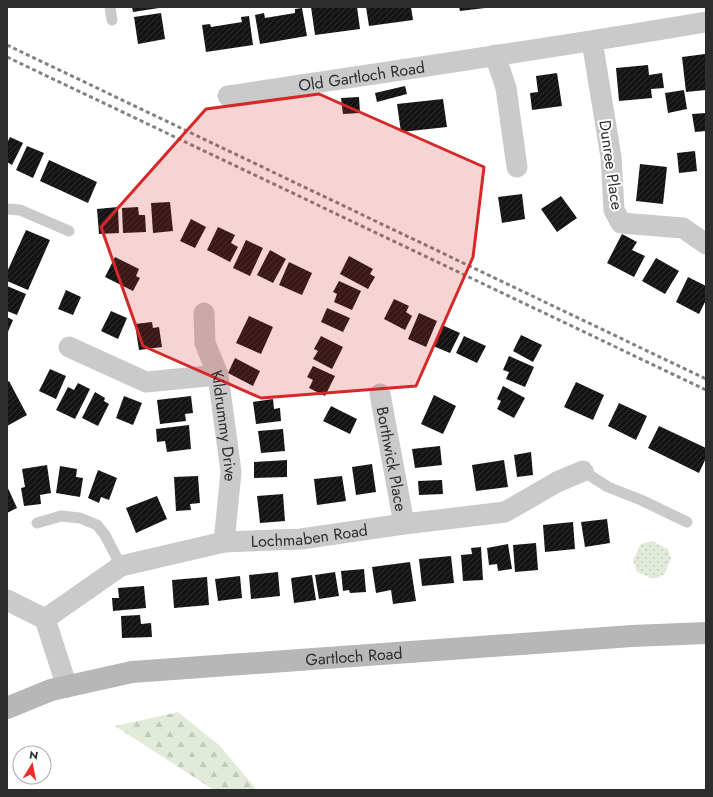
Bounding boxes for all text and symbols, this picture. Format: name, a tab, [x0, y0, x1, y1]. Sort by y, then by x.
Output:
street label: Old Gartloch Road	[297, 55, 426, 97]
street label: Dunree Place	[593, 119, 629, 211]
street label: Kildrummy Drive	[206, 366, 243, 483]
street label: Borthwick Place	[371, 405, 413, 513]
street label: Lochmaben Road	[250, 518, 369, 552]
street label: Gartloch Road	[305, 641, 403, 671]
north arrow	[12, 745, 52, 785]
text: N	[28, 747, 39, 764]

